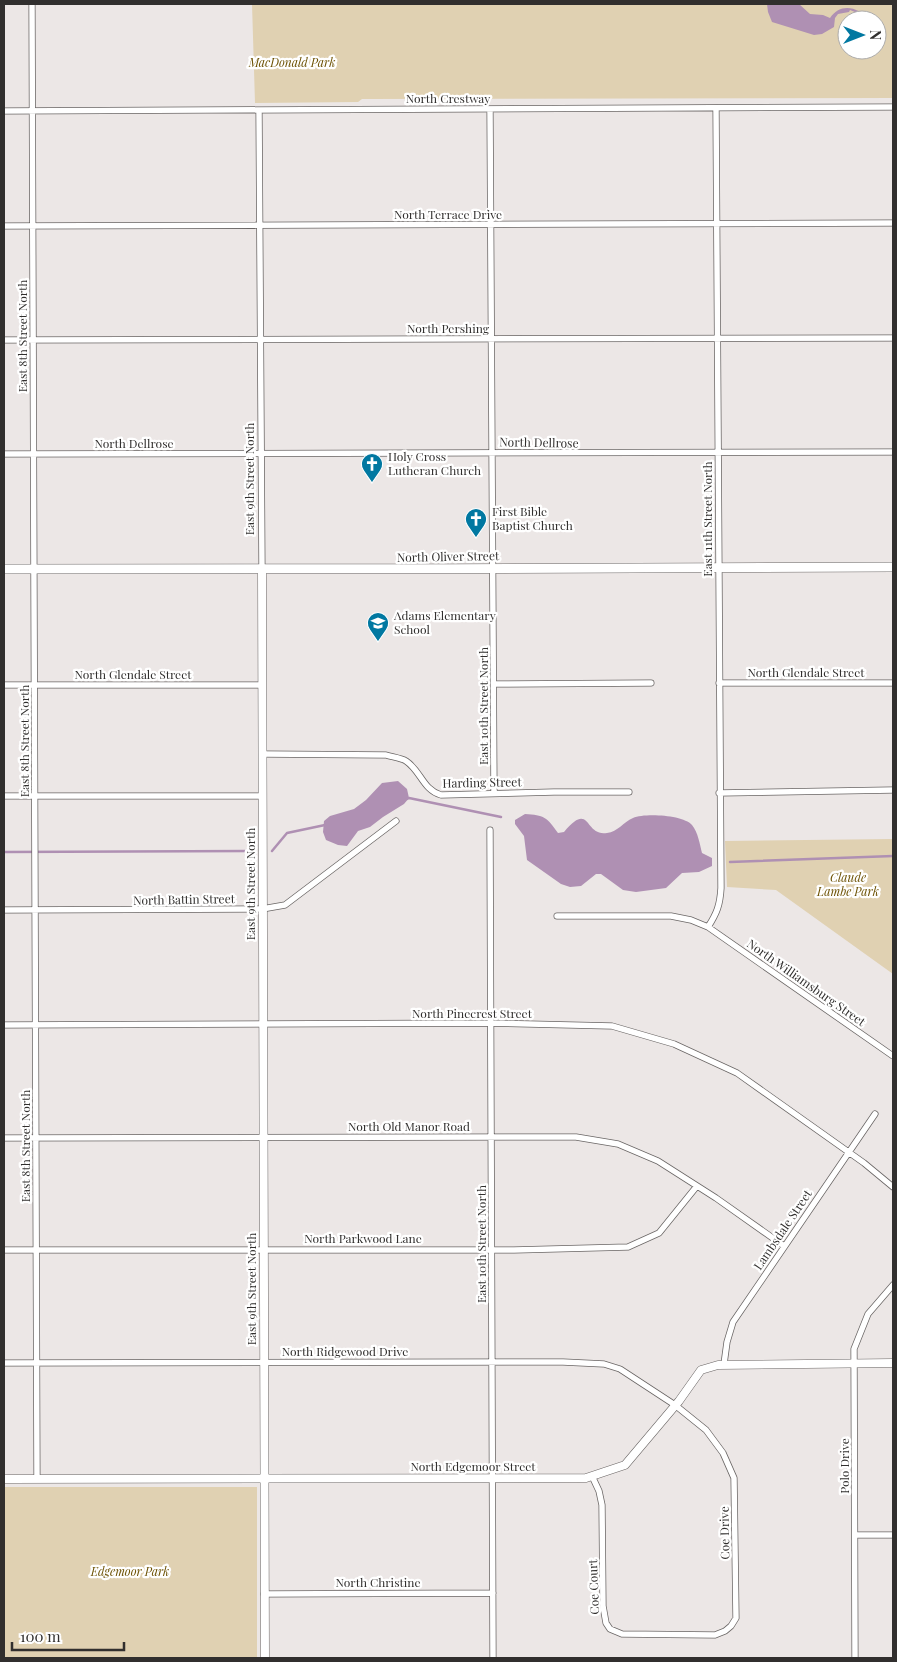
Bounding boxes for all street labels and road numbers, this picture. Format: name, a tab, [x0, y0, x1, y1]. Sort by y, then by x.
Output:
street label: North Crestway	[406, 90, 490, 106]
street label: North Terrace Drive	[394, 206, 502, 222]
street label: East 8th Street North	[14, 280, 30, 392]
street label: North Pershing	[407, 320, 490, 336]
street label: East 9th Street North	[241, 423, 257, 535]
street label: North Dellrose	[499, 433, 579, 451]
street label: North Dellrose	[94, 435, 174, 451]
street label: East 11th Street North	[699, 461, 715, 577]
street label: North Oliver Street	[397, 547, 500, 565]
street label: East 10th Street North	[475, 647, 491, 765]
street label: North Glendale Street	[748, 664, 865, 680]
street label: North Glendale Street	[75, 666, 192, 682]
street label: East 8th Street North	[16, 685, 32, 797]
street label: Harding Street	[442, 773, 522, 791]
street label: East 9th Street North	[242, 828, 258, 940]
street label: North Battin Street	[133, 890, 236, 908]
street label: North Williamsburg Street	[744, 935, 870, 1030]
street label: North Pinecrest Street	[412, 1005, 533, 1021]
street label: East 8th Street North	[17, 1090, 33, 1202]
street label: North Old Manor Road	[348, 1118, 470, 1134]
street label: East 10th Street North	[473, 1185, 489, 1303]
street label: Lambsdale Street	[749, 1186, 815, 1273]
street label: North Parkwood Lane	[304, 1230, 422, 1246]
street label: East 9th Street North	[243, 1233, 259, 1345]
street label: North Ridgewood Drive	[282, 1343, 408, 1359]
street label: Polo Drive	[836, 1438, 852, 1494]
street label: North Edgemoor Street	[410, 1458, 536, 1474]
street label: Coe Drive	[716, 1506, 732, 1560]
street label: Coe Court	[584, 1558, 602, 1615]
street label: North Christine	[336, 1574, 421, 1590]

